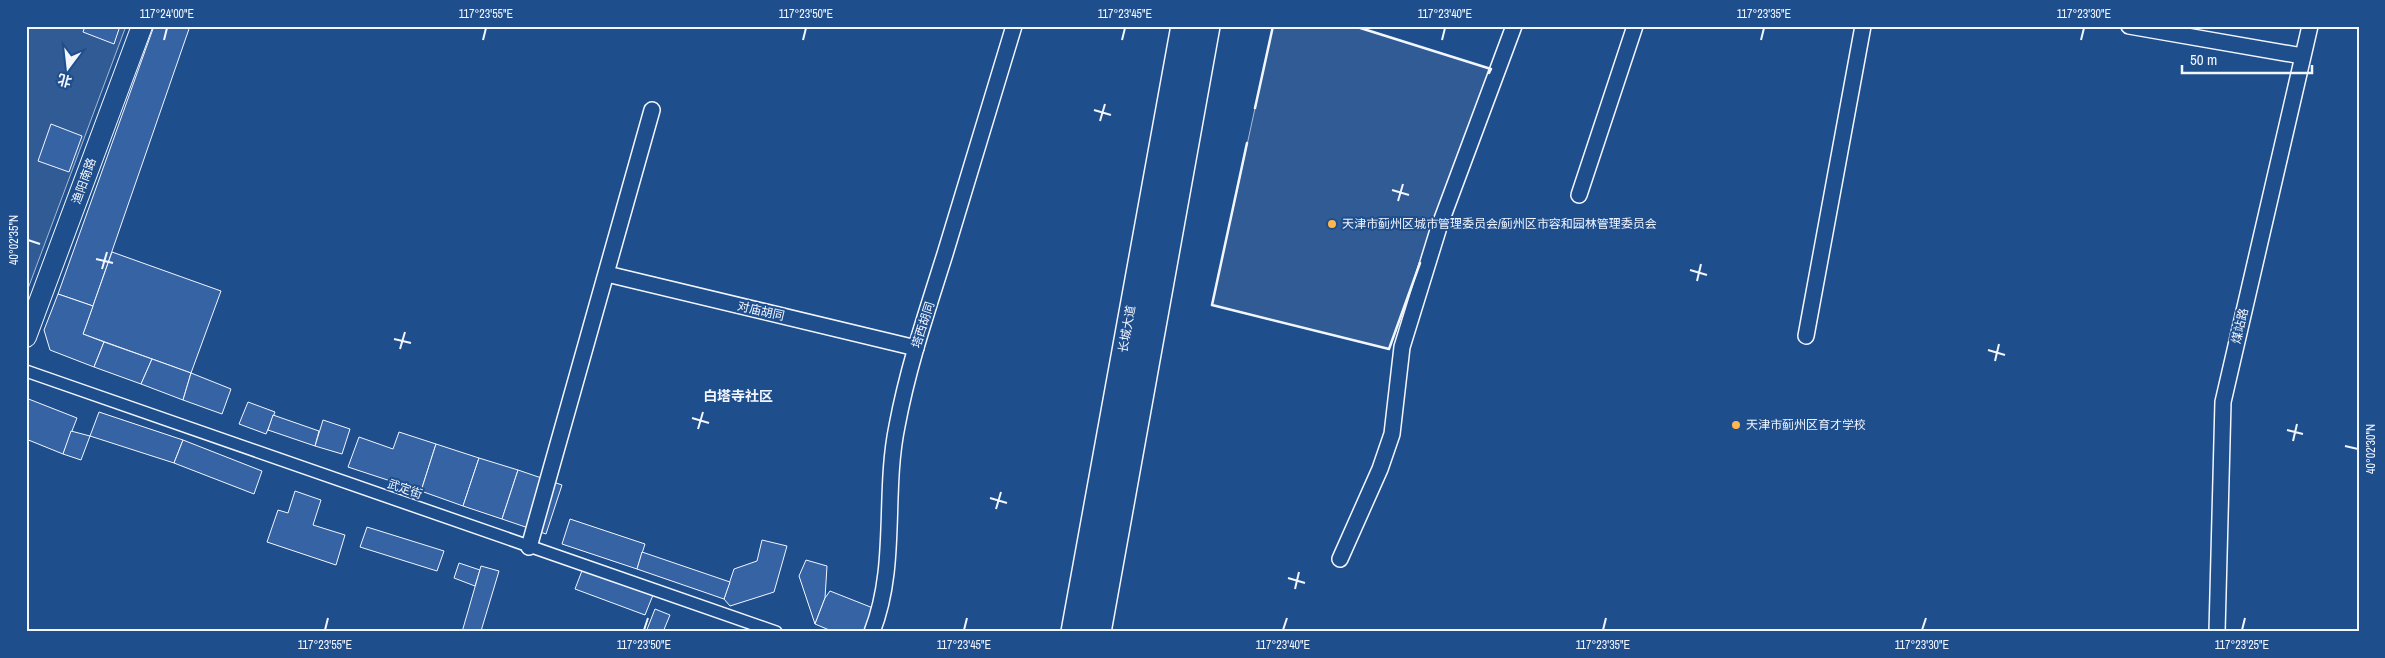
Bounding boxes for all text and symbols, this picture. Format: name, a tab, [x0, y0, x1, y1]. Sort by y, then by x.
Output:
text: 117°24'00"E	[140, 6, 194, 22]
text: 117°23'55"E	[459, 6, 513, 22]
text: 117°23'50"E	[779, 6, 833, 22]
text: 117°23'45"E	[1098, 6, 1152, 22]
text: 117°23'40"E	[1418, 6, 1472, 22]
text: 117°23'35"E	[1737, 6, 1791, 22]
text: 117°23'30"E	[2057, 6, 2111, 22]
north arrow	[42, 42, 92, 92]
scale bar	[2182, 42, 2312, 74]
text: 50 m	[2190, 49, 2217, 70]
text: 北	[56, 70, 74, 91]
street label: 渔阳南路	[68, 156, 100, 206]
text: 40°02'35"N	[6, 215, 22, 265]
place label: 天津市蓟州区城市管理委员会/蓟州区市容和园林管理委员会	[1342, 216, 1657, 232]
marker: 天津市蓟州区城市管理委员会/蓟州区市容和园林管理委员会	[1326, 218, 1338, 230]
street label: 对庙胡同	[736, 298, 786, 324]
street label: 塔西胡同	[908, 300, 938, 350]
street label: 长城大道	[1115, 304, 1139, 354]
street label: 煤站路	[2228, 307, 2252, 345]
district label: 白塔寺社区	[703, 387, 773, 405]
place label: 天津市蓟州区育才学校	[1746, 417, 1866, 433]
marker: 天津市蓟州区育才学校	[1730, 419, 1742, 431]
text: 40°02'30"N	[2363, 424, 2379, 474]
street label: 武定街	[385, 476, 425, 502]
text: 117°23'55"E	[298, 637, 352, 653]
text: 117°23'50"E	[617, 637, 671, 653]
text: 117°23'45"E	[937, 637, 991, 653]
text: 117°23'40"E	[1256, 637, 1310, 653]
text: 117°23'35"E	[1576, 637, 1630, 653]
text: 117°23'30"E	[1895, 637, 1949, 653]
text: 117°23'25"E	[2215, 637, 2269, 653]

